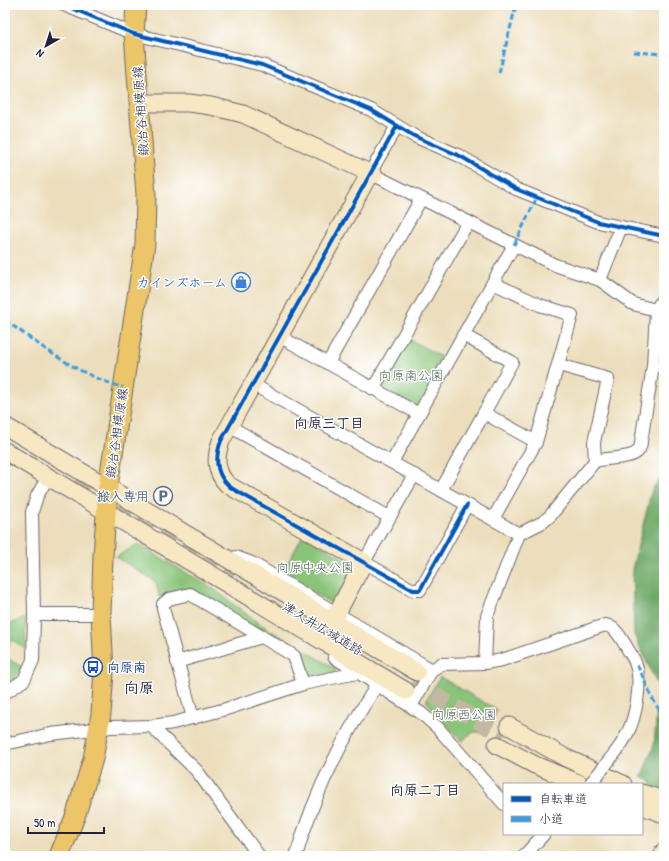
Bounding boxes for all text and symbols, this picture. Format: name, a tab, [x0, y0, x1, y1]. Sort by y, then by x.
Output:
north arrow	[26, 26, 66, 66]
text: N	[33, 46, 46, 61]
street label: 鍛冶谷相模原線	[128, 64, 152, 157]
shop icon: カインズホーム	[230, 271, 252, 293]
place label: カインズホーム	[137, 273, 227, 291]
park label: 向原南公園	[378, 366, 444, 384]
street label: 鍛冶谷相模原線	[101, 386, 131, 479]
district label: 向原三丁目	[294, 413, 364, 432]
parking icon: 搬入専用	[152, 485, 174, 507]
place label: 搬入専用	[97, 487, 149, 505]
park label: 向原中央公園	[276, 558, 354, 576]
street label: 津久井広域道路	[279, 597, 367, 659]
bus stop icon: 向原南	[82, 656, 104, 678]
place label: 向原南	[107, 658, 146, 676]
district label: 向原	[124, 677, 154, 698]
park label: 向原西公園	[431, 705, 497, 723]
district label: 向原二丁目	[390, 780, 460, 799]
legend	[503, 783, 643, 835]
text: 自転車道	[539, 790, 587, 807]
scale bar	[28, 809, 104, 835]
text: 小道	[539, 810, 563, 827]
text: 50 m	[34, 814, 55, 831]

